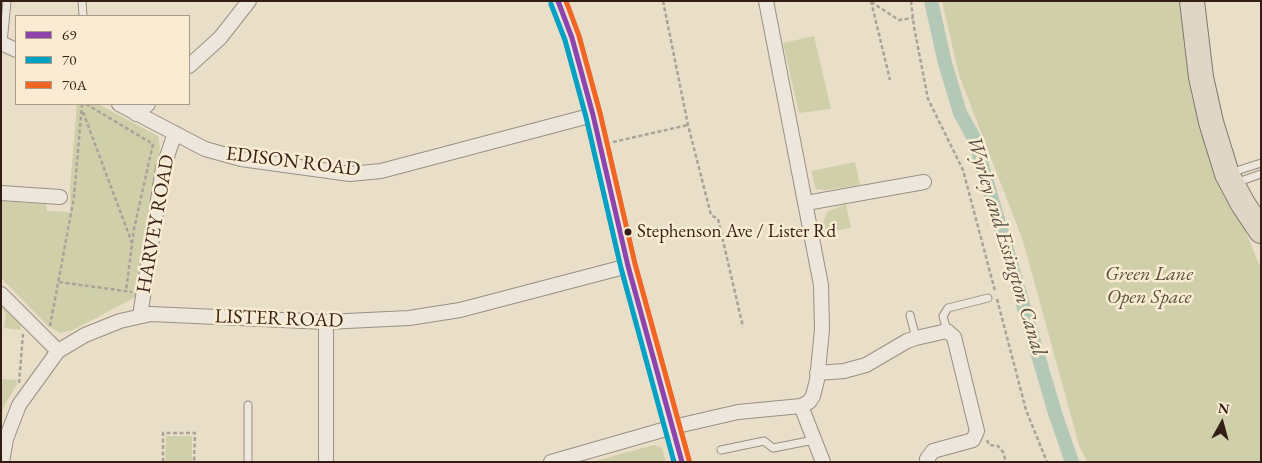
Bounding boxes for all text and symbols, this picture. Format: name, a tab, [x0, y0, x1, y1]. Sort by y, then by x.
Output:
legend	[15, 15, 190, 105]
text: 69	[62, 25, 76, 44]
text: 70	[62, 50, 76, 69]
text: 70A	[62, 75, 87, 94]
water label: Wyrley and Essington Canal	[961, 133, 1051, 359]
street label: EDISON ROAD	[224, 142, 362, 182]
street label: HARVEY ROAD	[132, 153, 180, 295]
place label: Stephenson Ave / Lister Rd	[637, 221, 836, 243]
marker: Stephenson Ave / Lister Rd	[623, 227, 633, 237]
park label: Green Lane Open Space	[1105, 263, 1193, 310]
street label: LISTER ROAD	[214, 305, 344, 333]
north arrow	[1197, 398, 1247, 448]
text: N	[1217, 398, 1231, 418]

